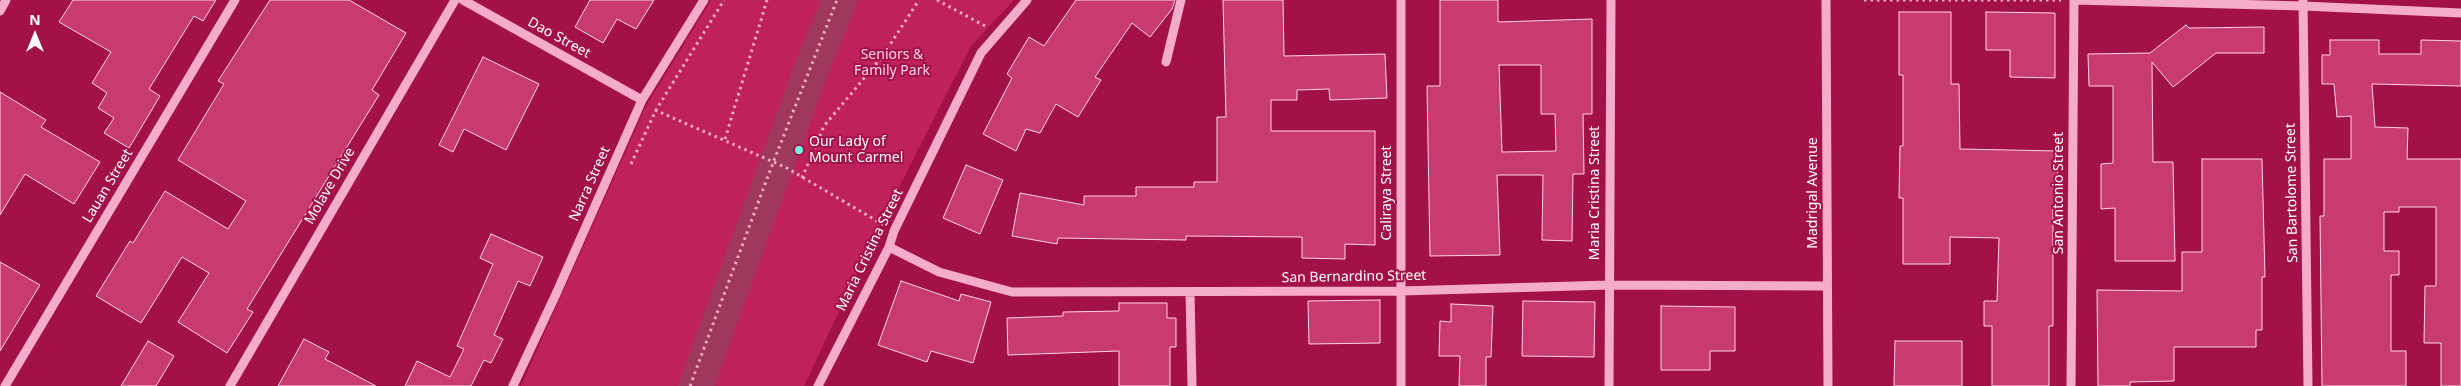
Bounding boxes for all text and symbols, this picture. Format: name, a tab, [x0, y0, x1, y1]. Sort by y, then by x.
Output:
north arrow	[10, 10, 60, 60]
text: N	[29, 10, 41, 29]
street label: Dao Street	[525, 14, 593, 62]
park label: Seniors & Family Park	[854, 47, 930, 80]
street label: San Bartolome Street	[2282, 123, 2302, 263]
street label: Maria Cristina Street	[1587, 126, 1603, 260]
street label: San Antonio Street	[2051, 132, 2067, 254]
place label: Our Lady of Mount Carmel	[809, 134, 903, 166]
street label: Madrigal Avenue	[1805, 137, 1821, 249]
street label: Narra Street	[566, 144, 614, 224]
marker: Our Lady of Mount Carmel	[793, 144, 805, 156]
street label: Molave Drive	[301, 145, 359, 227]
street label: Caliraya Street	[1379, 145, 1395, 241]
street label: Lauan Street	[79, 146, 137, 226]
street label: Maria Cristina Street	[833, 186, 907, 314]
street label: San Bernardino Street	[1282, 267, 1426, 287]

